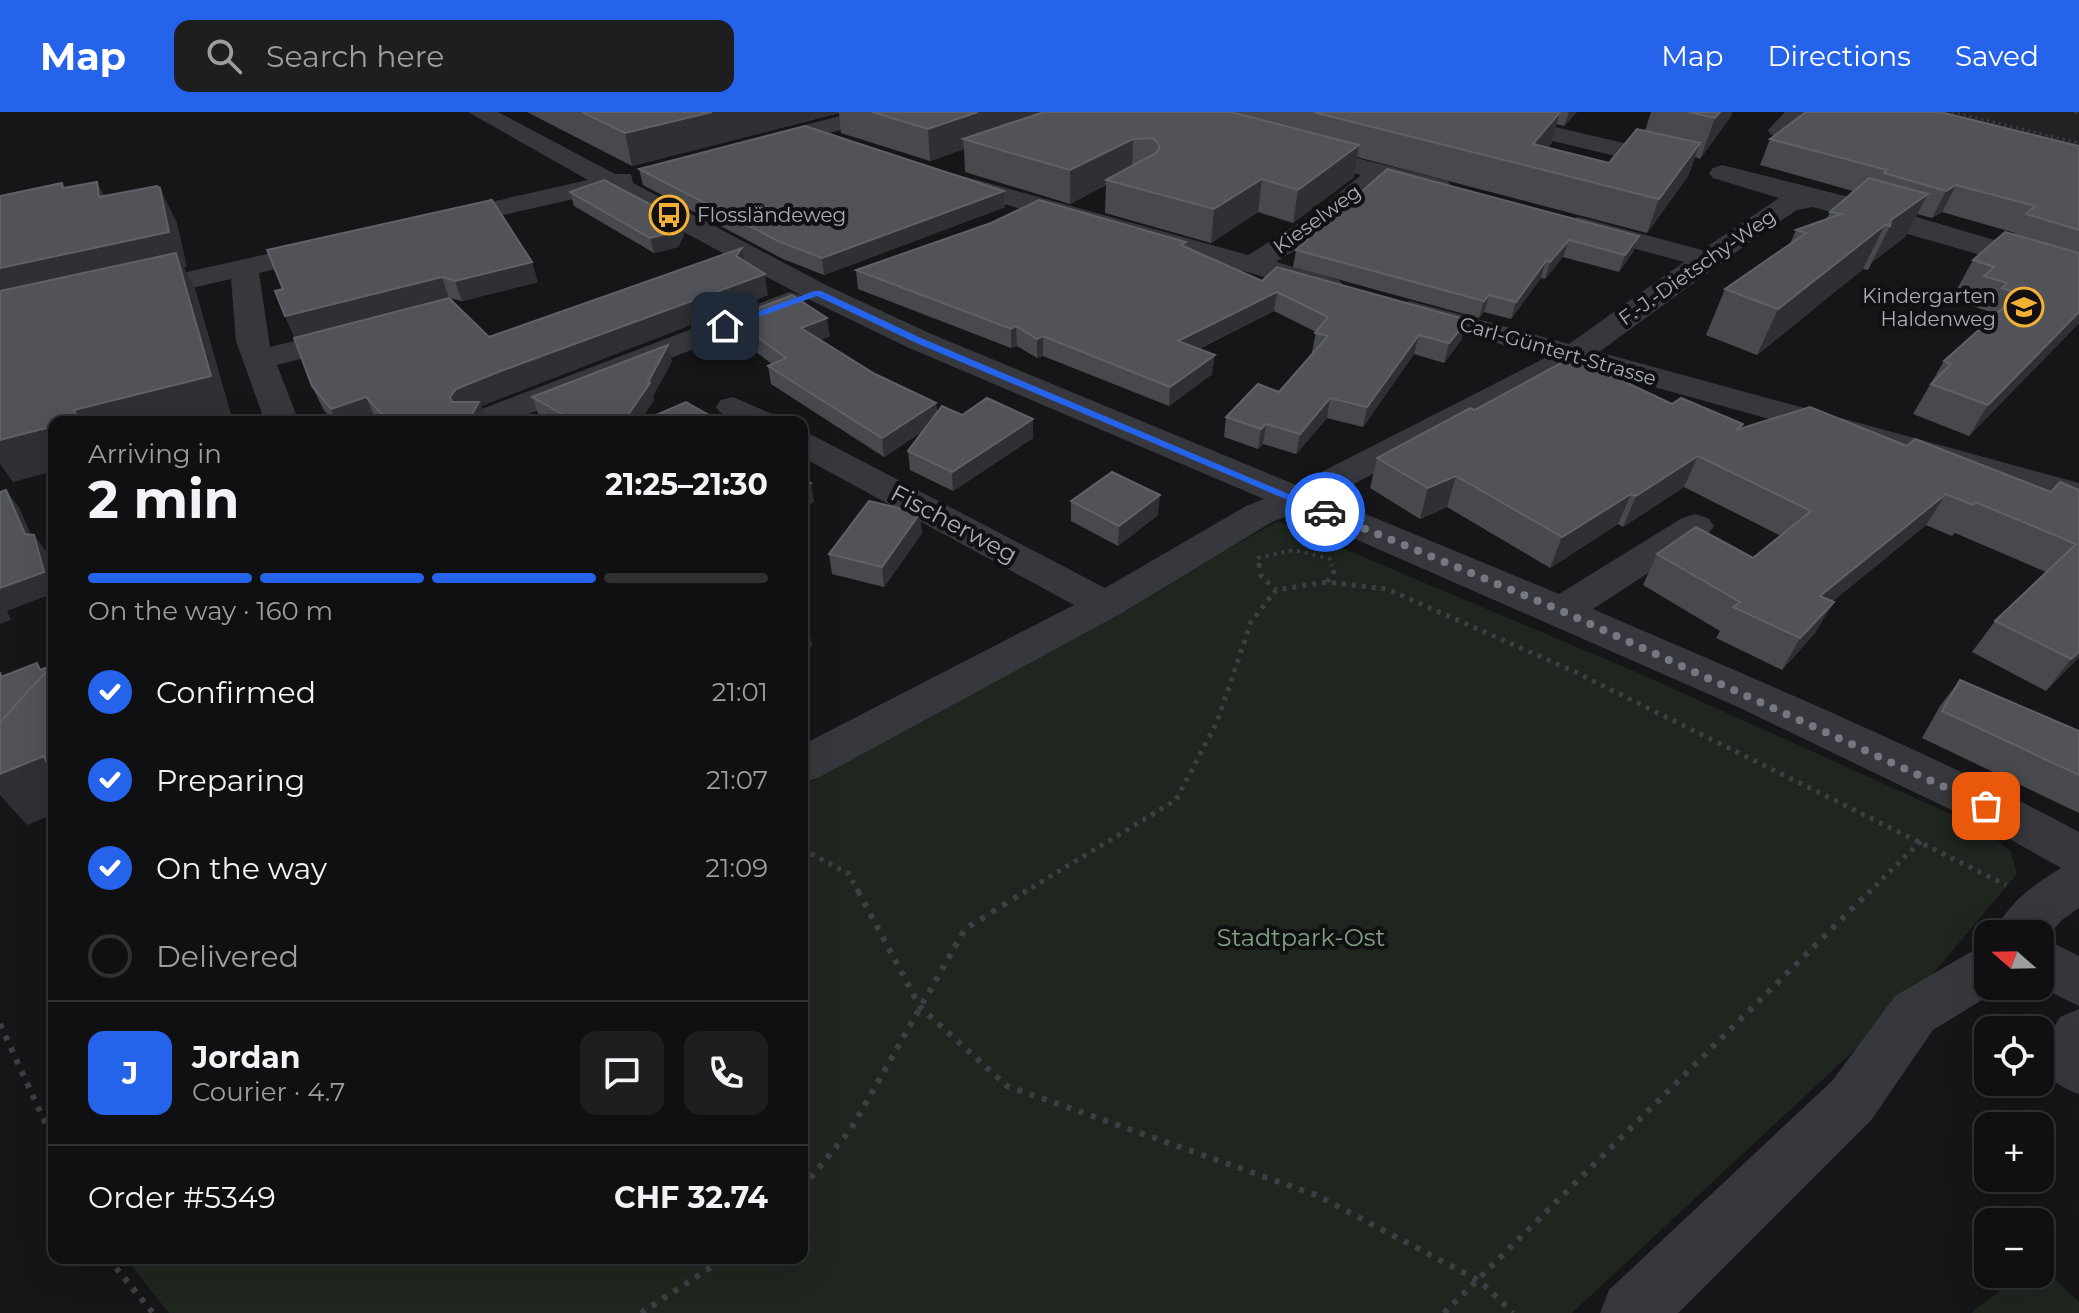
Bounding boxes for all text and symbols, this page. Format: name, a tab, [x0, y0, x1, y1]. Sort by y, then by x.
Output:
search box	[174, 20, 734, 92]
text: Map	[40, 33, 126, 80]
icon: search	[202, 34, 246, 78]
text: Search here	[266, 38, 444, 75]
text: Map	[1661, 39, 1723, 73]
text: Directions	[1767, 39, 1911, 73]
text: Saved	[1955, 39, 2039, 73]
street label: Kieselweg	[1269, 179, 1365, 259]
bus stop icon: Flossländeweg	[648, 194, 690, 236]
place label: Flossländeweg	[697, 203, 846, 227]
street label: F.-J.-Dietschy-Weg	[1614, 204, 1780, 330]
place label: Kindergarten Haldenweg	[1862, 284, 1996, 331]
school or university icon: Kindergarten Haldenweg	[2003, 286, 2045, 328]
pin	[691, 292, 759, 360]
icon: home	[703, 304, 747, 348]
street label: Carl-Güntert-Strasse	[1457, 311, 1659, 391]
text: Arriving in	[88, 438, 222, 470]
text: 21:25–21:30	[605, 466, 768, 503]
text: 2 min	[88, 468, 240, 531]
courier	[1285, 472, 1365, 552]
street label: Fischerweg	[886, 478, 1022, 569]
icon: car	[1303, 490, 1347, 534]
text: On the way · 160 m	[88, 595, 333, 627]
icon: check	[88, 670, 132, 714]
text: Confirmed	[156, 674, 316, 711]
text: 21:01	[712, 676, 768, 708]
icon: check	[88, 758, 132, 802]
text: Preparing	[156, 762, 305, 799]
text: 21:07	[706, 764, 768, 796]
pin	[1952, 772, 2020, 840]
icon: bag	[1964, 784, 2008, 828]
icon: check	[88, 846, 132, 890]
text: On the way	[156, 850, 327, 887]
text: 21:09	[705, 852, 768, 884]
north arrow	[1974, 920, 2054, 1000]
map controls	[1974, 920, 2054, 1288]
park label: Stadtpark-Ost	[1217, 923, 1386, 952]
text: Delivered	[156, 938, 299, 975]
button: locate	[1974, 1016, 2054, 1096]
button: chat	[580, 1031, 664, 1115]
button: phone	[684, 1031, 768, 1115]
text: Jordan	[192, 1039, 301, 1076]
text: J	[122, 1055, 138, 1092]
text: Courier · 4.7	[192, 1076, 345, 1108]
button: +	[1974, 1112, 2054, 1192]
text: Order #5349	[88, 1179, 276, 1216]
text: CHF 32.74	[614, 1179, 768, 1216]
button: −	[1974, 1208, 2054, 1288]

